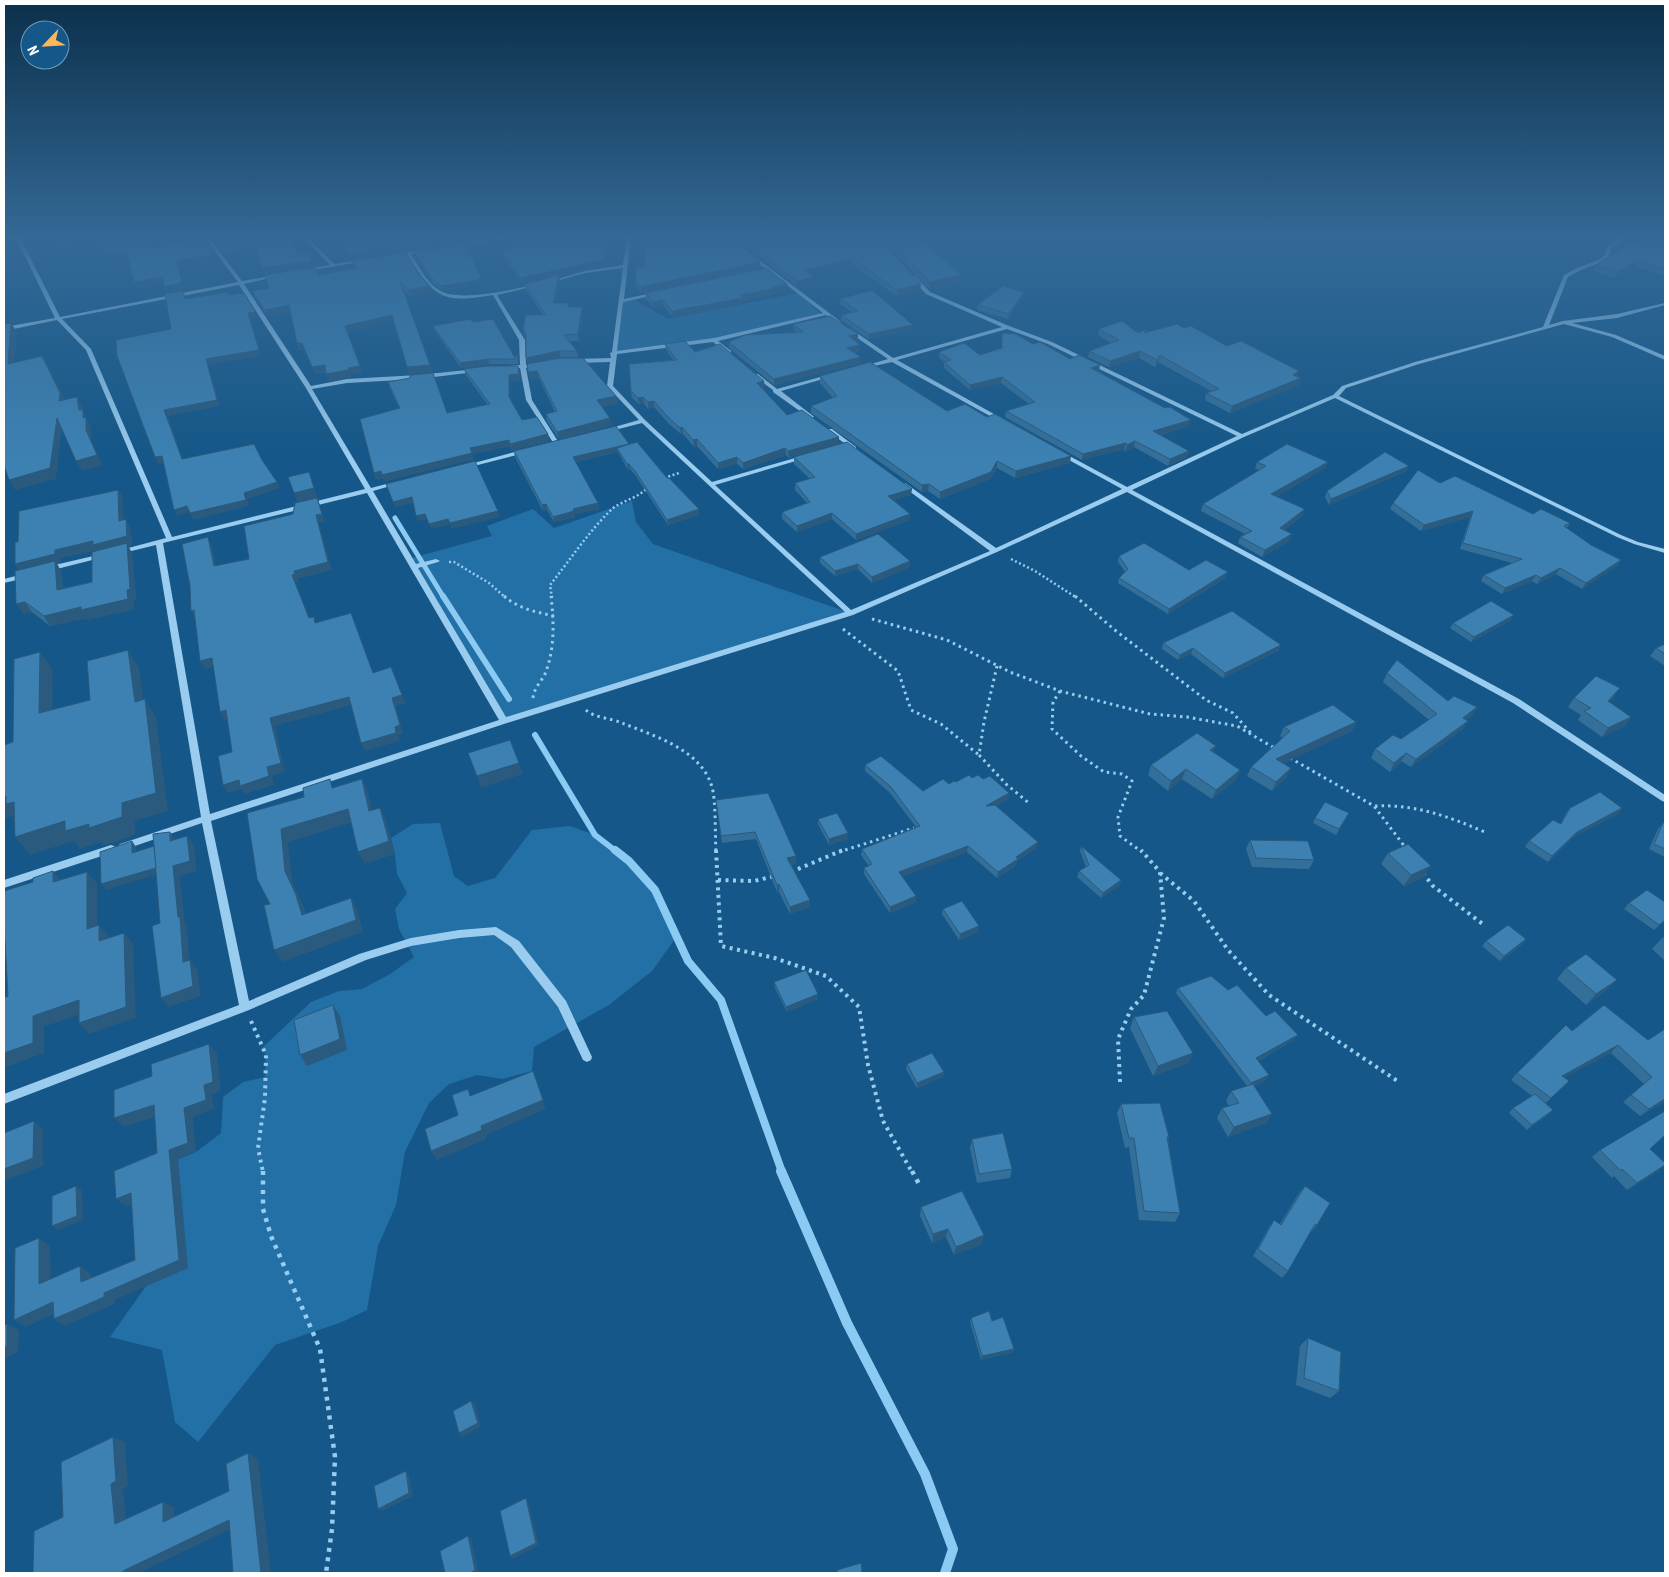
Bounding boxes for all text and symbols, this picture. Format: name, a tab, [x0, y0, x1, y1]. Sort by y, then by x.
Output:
north arrow	[20, 20, 70, 70]
text: N	[24, 43, 42, 58]

